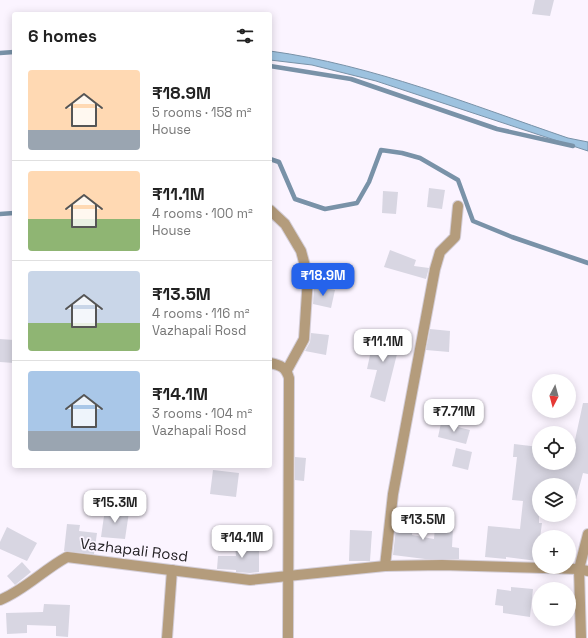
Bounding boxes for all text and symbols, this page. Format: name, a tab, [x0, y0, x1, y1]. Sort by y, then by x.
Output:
text: 6 homes	[28, 25, 97, 47]
icon: filters	[234, 25, 256, 47]
text: ₹18.9M	[152, 82, 211, 104]
icon: home	[60, 86, 108, 134]
text: 5 rooms · 158 m²	[152, 104, 252, 121]
text: House	[152, 121, 191, 138]
text: ₹11.1M	[152, 183, 205, 205]
icon: home	[60, 187, 108, 235]
text: 4 rooms · 100 m²	[152, 205, 253, 222]
text: House	[152, 222, 191, 239]
pin: ₹18.9M	[290, 263, 356, 297]
text: ₹18.9M	[300, 267, 346, 284]
text: ₹13.5M	[152, 283, 211, 305]
icon: home	[60, 287, 108, 335]
text: 4 rooms · 116 m²	[152, 305, 249, 322]
text: Vazhapali Rosd	[152, 322, 246, 339]
pin: ₹11.1M	[350, 329, 416, 363]
text: ₹11.1M	[363, 333, 403, 350]
north arrow	[532, 374, 576, 418]
map controls	[532, 374, 576, 626]
text: ₹14.1M	[152, 383, 208, 405]
icon: home	[60, 387, 108, 435]
pin: ₹7.71M	[421, 399, 487, 433]
text: ₹7.71M	[433, 403, 475, 420]
text: 3 rooms · 104 m²	[152, 405, 252, 422]
text: Vazhapali Rosd	[152, 422, 246, 439]
button: locate	[532, 426, 576, 470]
button: layers	[532, 478, 576, 522]
pin: ₹15.3M	[82, 490, 148, 524]
text: ₹15.3M	[92, 494, 138, 511]
pin: ₹13.5M	[390, 507, 456, 541]
text: ₹13.5M	[400, 511, 446, 528]
pin: ₹14.1M	[209, 525, 275, 559]
text: ₹14.1M	[221, 529, 263, 546]
button: +	[532, 530, 576, 574]
street label: Vazhapali Rosd	[79, 533, 189, 566]
button: −	[532, 582, 576, 626]

